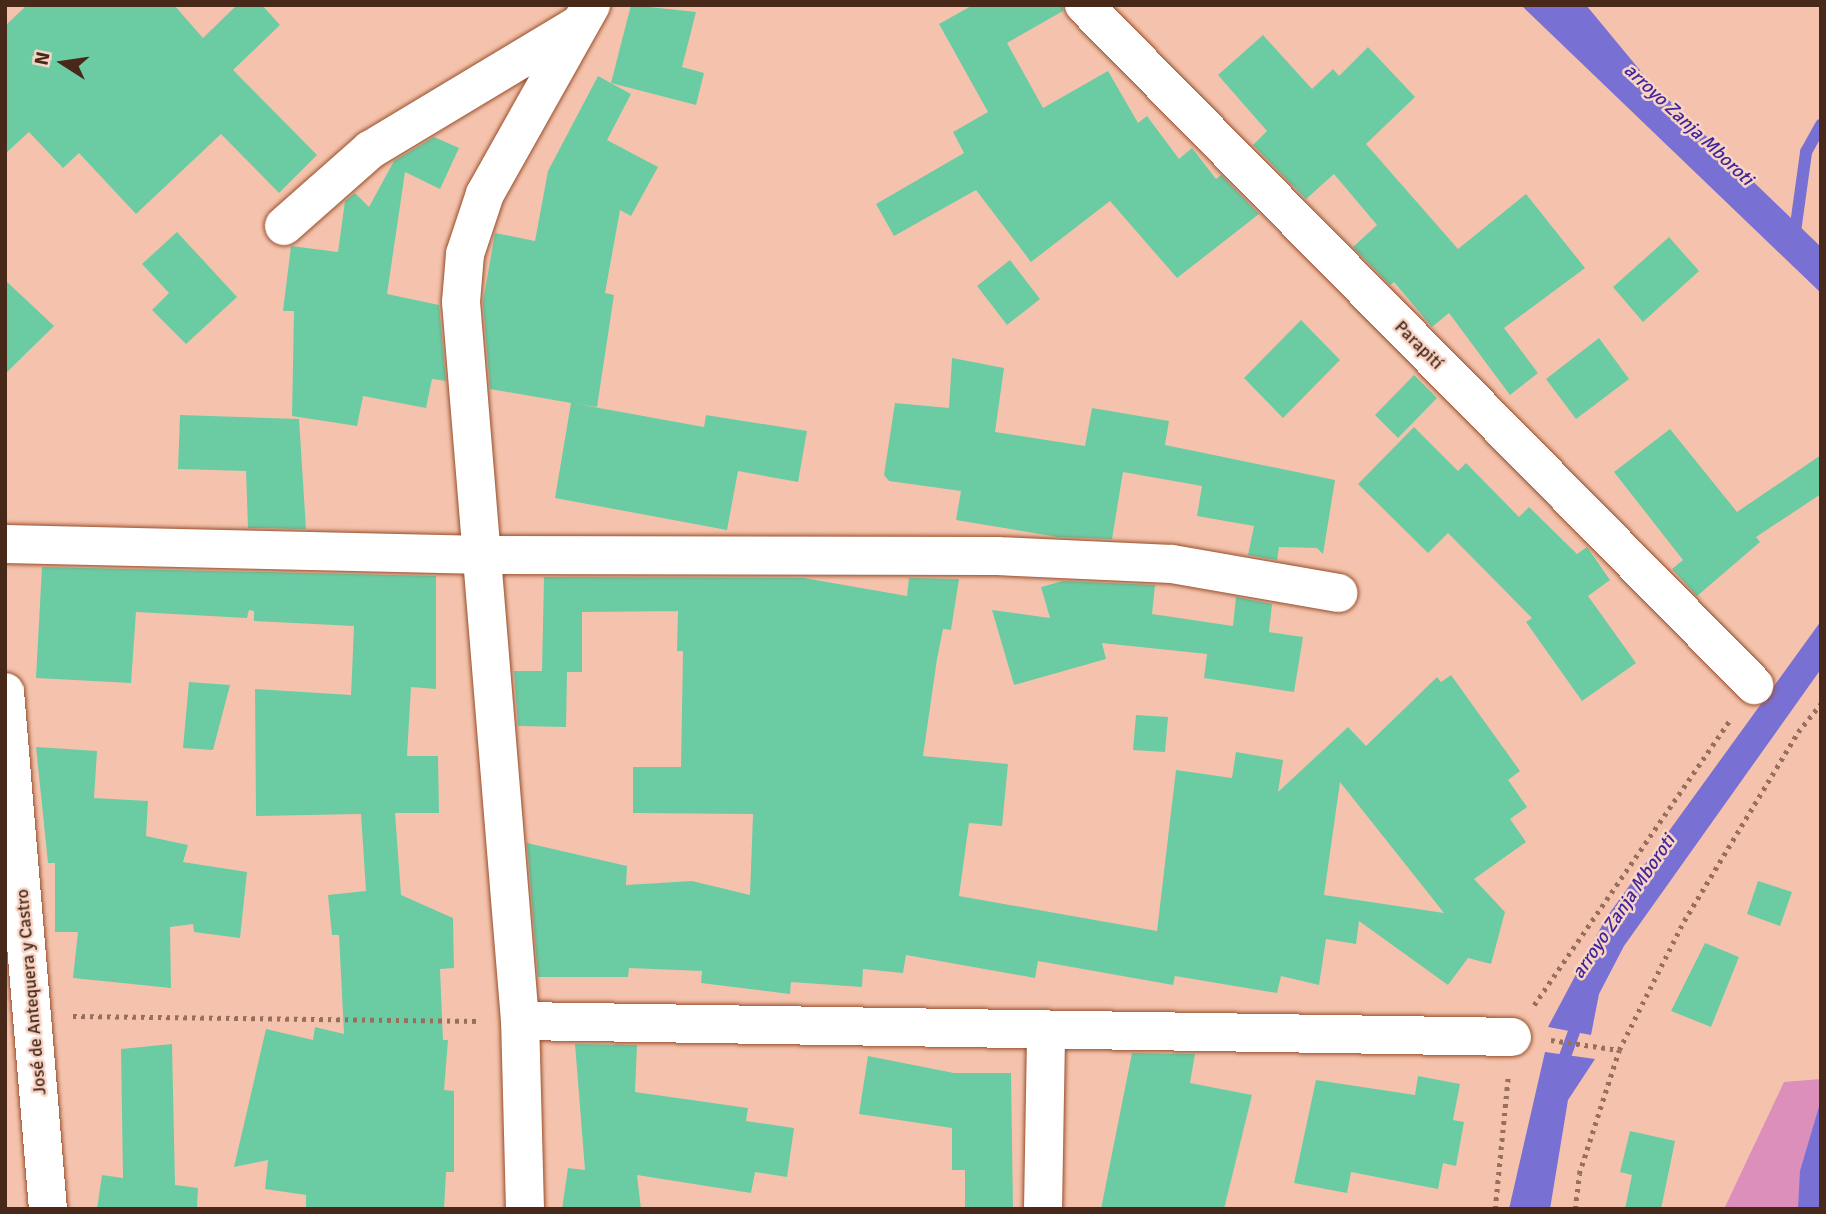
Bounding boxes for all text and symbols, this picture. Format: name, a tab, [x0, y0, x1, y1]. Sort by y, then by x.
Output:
north arrow	[28, 28, 98, 98]
text: N	[29, 50, 56, 68]
water label: arroyo Zanja Mboroti	[1619, 59, 1757, 191]
street label: Parapití	[1390, 316, 1448, 374]
water label: arroyo Zanja Mboroti	[1567, 831, 1681, 983]
street label: José de Antequera y Castro	[11, 888, 51, 1096]

